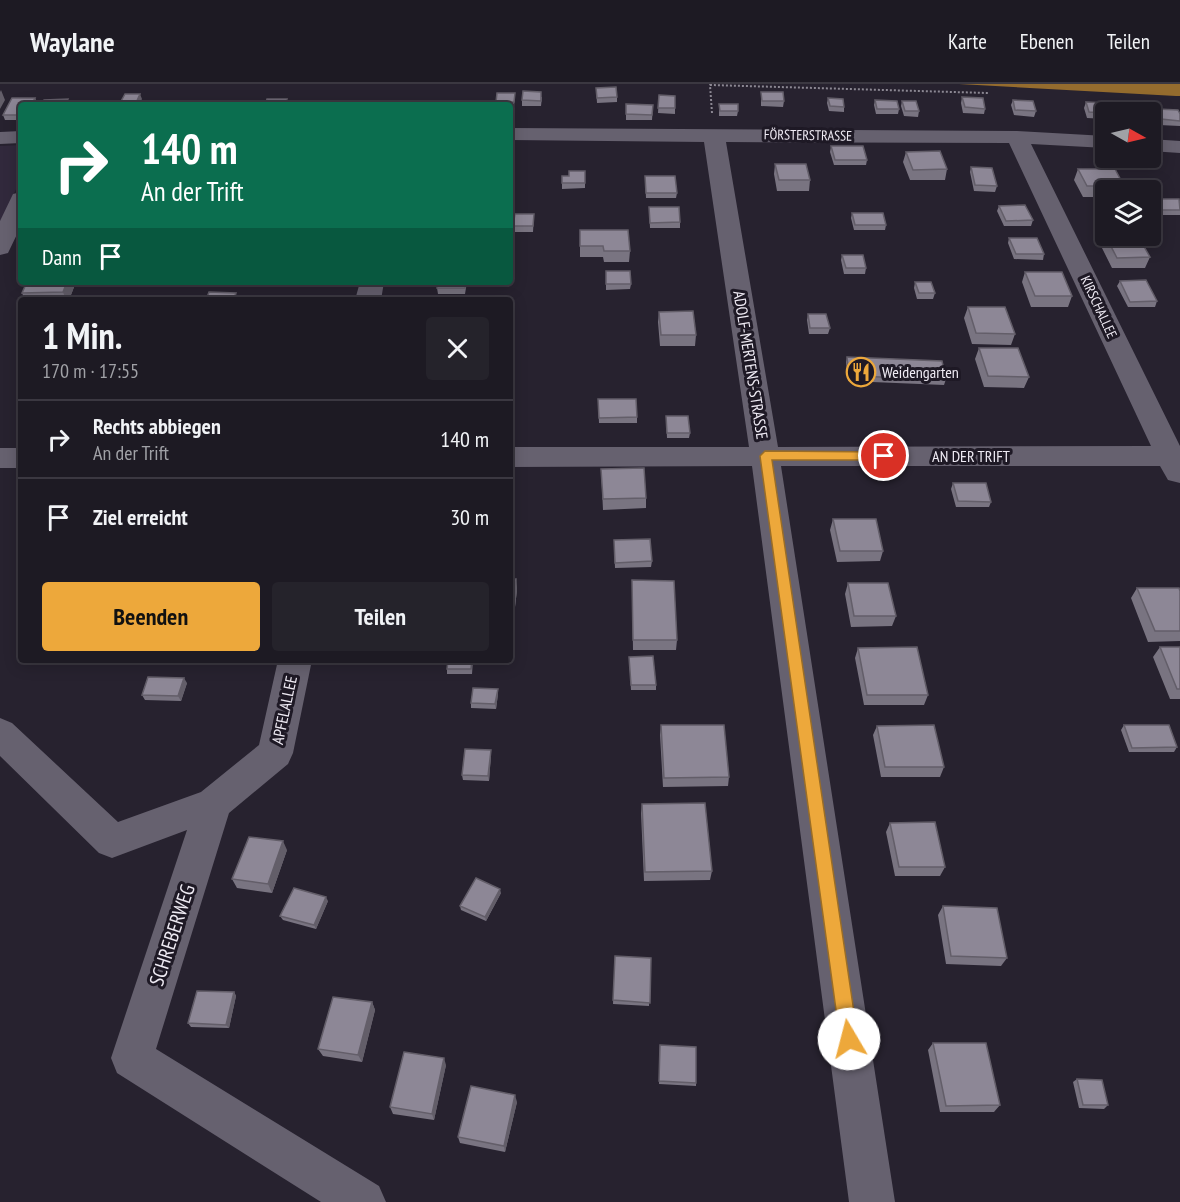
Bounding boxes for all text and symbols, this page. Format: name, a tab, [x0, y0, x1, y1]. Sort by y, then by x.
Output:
text: Waylane	[30, 23, 115, 60]
text: Karte	[948, 28, 987, 55]
text: Ebenen	[1020, 28, 1074, 55]
text: Teilen	[1107, 28, 1150, 55]
north arrow	[1095, 102, 1161, 168]
map controls	[1095, 102, 1161, 246]
text: 140 m	[141, 121, 238, 176]
street label: FÖRSTERSTRASSE	[764, 125, 852, 145]
icon: right	[42, 126, 120, 204]
text: An der Trift	[141, 174, 244, 208]
button: layers	[1095, 180, 1161, 246]
icon: arrive	[94, 240, 127, 273]
text: Dann	[42, 243, 82, 271]
street label: KIRSCHALLEE	[1077, 273, 1121, 341]
street label: ADOLF-MERTENS-STRASSE	[729, 289, 773, 441]
text: 1 Min.	[42, 312, 122, 359]
button: close	[426, 317, 489, 380]
restaurant icon: Weidengarten	[845, 356, 877, 388]
text: 170 m · 17:55	[42, 358, 139, 384]
place label: Weidengarten	[882, 362, 959, 382]
text: Rechts abbiegen	[93, 412, 221, 440]
icon: right	[42, 423, 75, 456]
text: 140 m	[440, 425, 489, 453]
pin	[858, 430, 909, 481]
icon: arrive	[867, 439, 900, 472]
text: An der Trift	[93, 440, 169, 466]
street label: AN DER TRIFT	[932, 446, 1010, 466]
icon: arrive	[42, 501, 75, 534]
text: Ziel erreicht	[93, 503, 188, 531]
text: 30 m	[450, 503, 489, 531]
button: Beenden	[42, 582, 260, 651]
button: Teilen	[272, 582, 489, 651]
street label: APFELALLEE	[267, 674, 301, 746]
street label: SCHREBERWEG	[143, 881, 201, 989]
position arrow	[817, 1007, 881, 1071]

